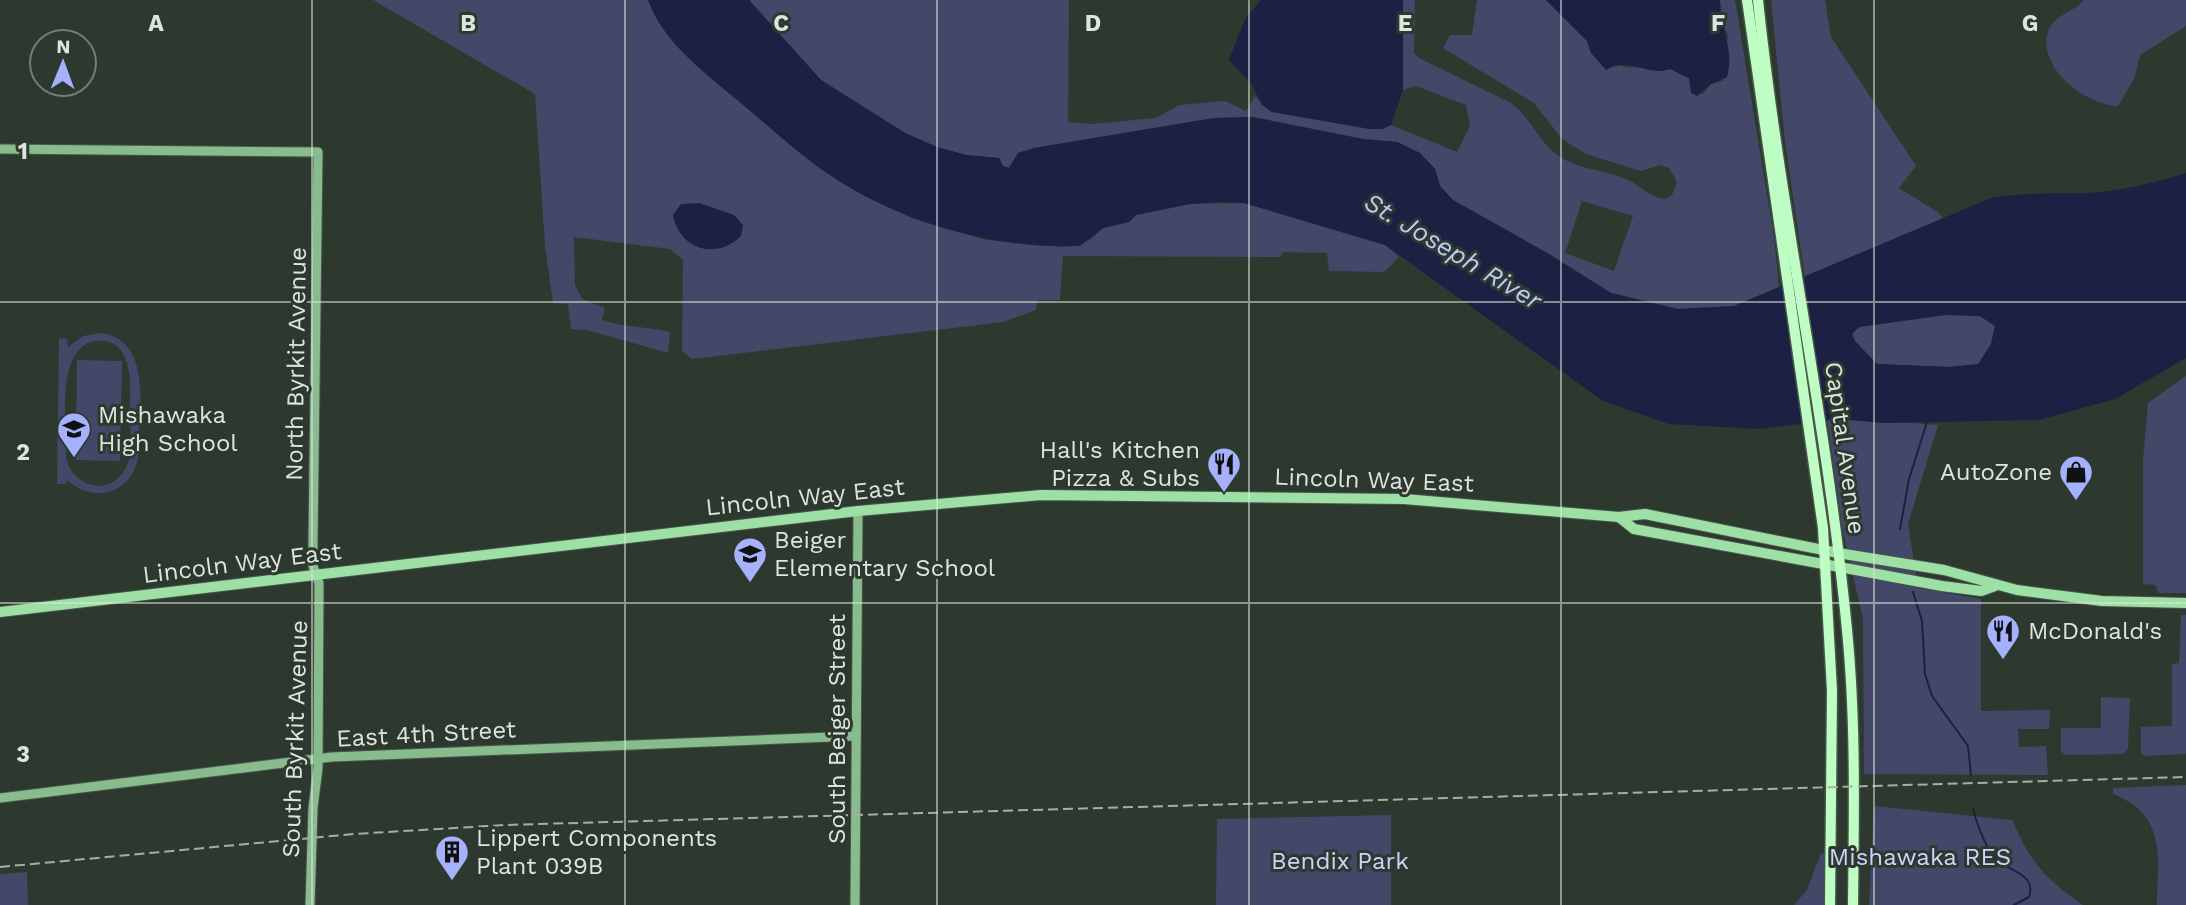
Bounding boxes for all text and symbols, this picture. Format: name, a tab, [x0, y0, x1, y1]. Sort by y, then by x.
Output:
text: A	[148, 10, 164, 37]
text: B	[460, 10, 476, 37]
text: C	[773, 10, 789, 37]
text: D	[1085, 10, 1101, 37]
text: E	[1398, 10, 1412, 37]
text: F	[1711, 10, 1725, 37]
text: G	[2022, 10, 2038, 37]
north arrow	[28, 28, 98, 98]
text: N	[56, 35, 71, 58]
text: 1	[18, 138, 28, 165]
water label: St. Joseph River	[1359, 186, 1548, 316]
street label: North Byrkit Avenue	[280, 247, 312, 481]
street label: Capital Avenue	[1819, 360, 1871, 536]
place label: Mishawaka High School	[98, 401, 238, 457]
school or university icon: Mishawaka High School	[55, 410, 93, 459]
place label: Hall's Kitchen Pizza & Subs	[1039, 436, 1200, 492]
text: 2	[16, 439, 30, 466]
restaurant icon: Hall's Kitchen Pizza & Subs	[1205, 445, 1243, 494]
shop icon: AutoZone	[2057, 453, 2095, 502]
place label: AutoZone	[1940, 458, 2052, 486]
street label: Lincoln Way East	[1274, 463, 1474, 497]
street label: Lincoln Way East	[704, 473, 906, 521]
place label: Beiger Elementary School	[774, 526, 996, 582]
school or university icon: Beiger Elementary School	[731, 535, 769, 584]
street label: Lincoln Way East	[141, 537, 343, 589]
restaurant icon: McDonald's	[1984, 612, 2022, 661]
street label: South Beiger Street	[823, 614, 851, 844]
place label: McDonald's	[2028, 617, 2162, 645]
street label: South Byrkit Avenue	[277, 620, 313, 858]
street label: East 4th Street	[335, 715, 517, 753]
text: 3	[16, 741, 30, 768]
place label: Lippert Components Plant 039B	[476, 824, 717, 880]
building icon: Lippert Components Plant 039B	[433, 833, 471, 882]
park label: Mishawaka RES	[1829, 843, 2011, 871]
park label: Bendix Park	[1271, 847, 1409, 875]

